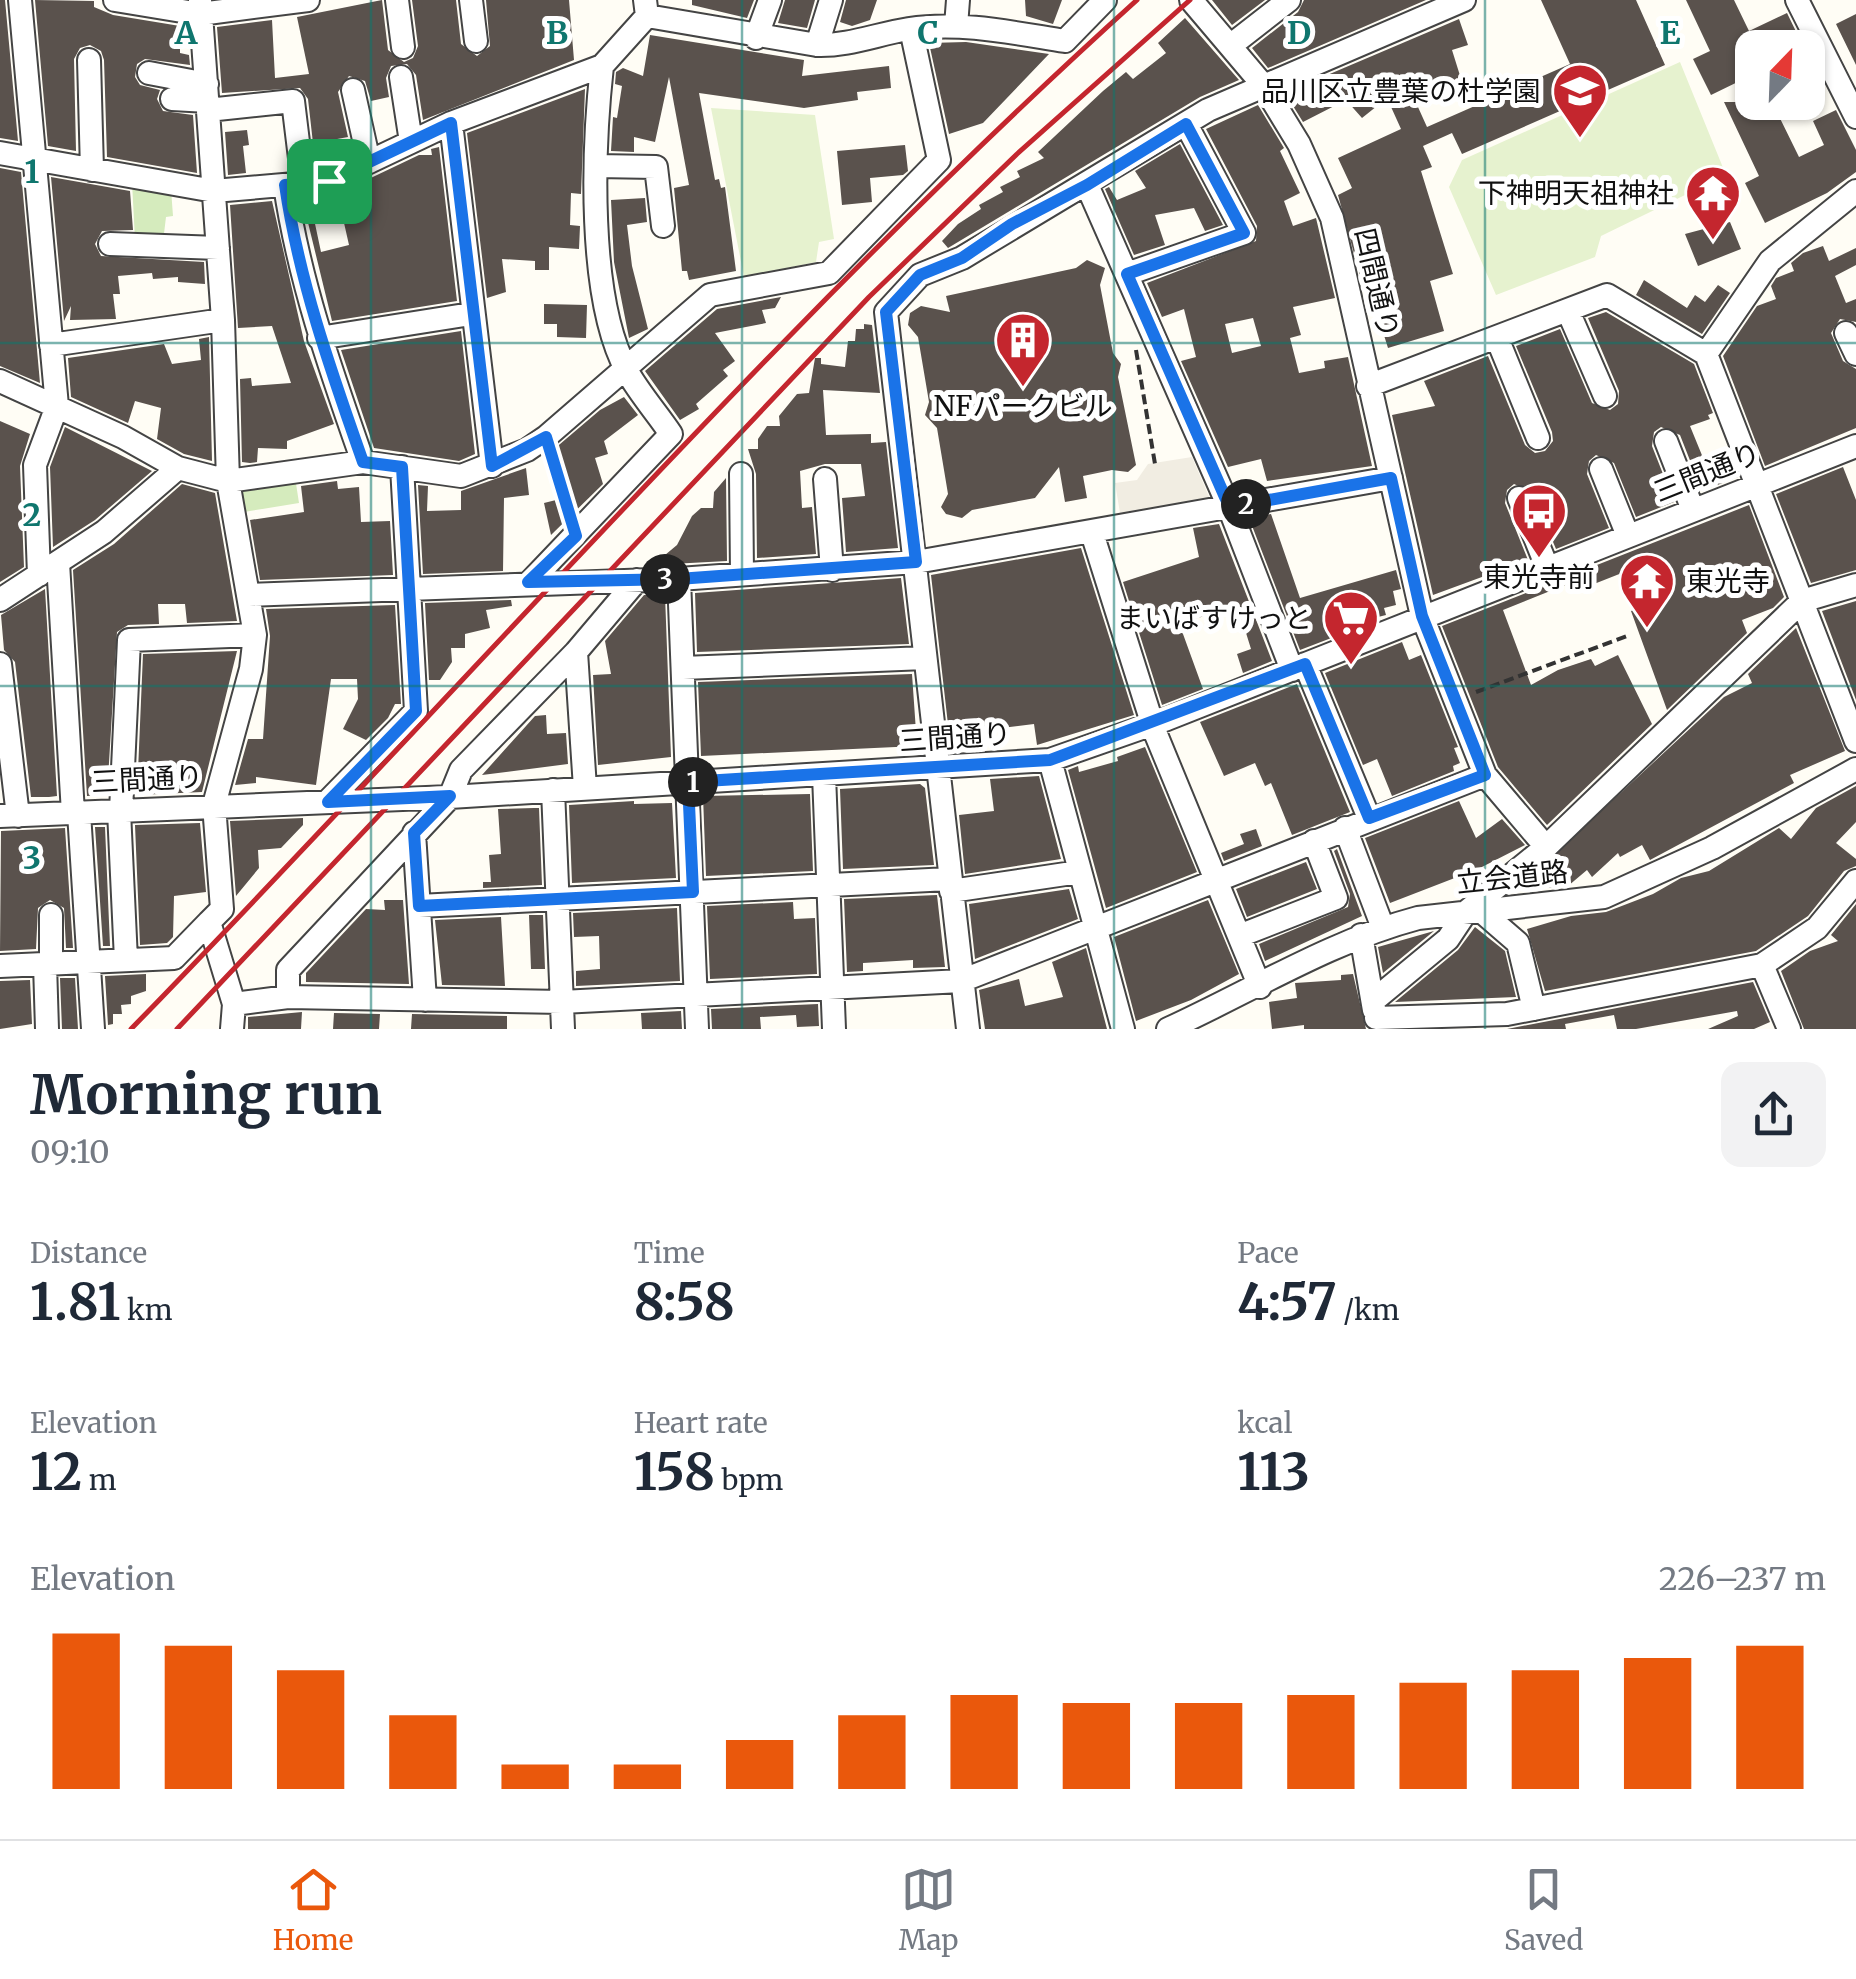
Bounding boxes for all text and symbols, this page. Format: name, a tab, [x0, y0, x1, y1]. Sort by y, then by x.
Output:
text: A	[174, 13, 199, 53]
text: B	[546, 13, 568, 53]
text: C	[917, 13, 939, 53]
text: D	[1287, 13, 1311, 53]
text: E	[1660, 13, 1681, 53]
north arrow	[1735, 30, 1825, 120]
map controls	[1735, 30, 1825, 120]
school or university icon: 品川区立豊葉の杜学園	[1550, 61, 1610, 140]
place label: 品川区立豊葉の杜学園	[1261, 73, 1541, 109]
pin	[287, 139, 372, 224]
text: 1	[25, 152, 40, 192]
icon: arrive	[302, 154, 357, 209]
temple icon: 下神明天祖神社	[1683, 163, 1743, 242]
place label: 下神明天祖神社	[1478, 175, 1674, 211]
street label: 四間通り	[1347, 224, 1407, 342]
building icon: NFパークビル	[993, 310, 1053, 389]
place label: NFパークビル	[933, 388, 1113, 424]
street label: 三間通り	[1648, 434, 1766, 510]
pin: 2	[1221, 479, 1271, 529]
bus stop icon: 東光寺前	[1509, 481, 1569, 560]
text: 2	[1238, 486, 1254, 522]
text: 2	[23, 495, 41, 535]
temple icon: 東光寺	[1617, 551, 1677, 630]
pin: 3	[640, 554, 690, 604]
place label: 東光寺前	[1483, 559, 1595, 595]
text: 3	[657, 561, 673, 597]
place label: 東光寺	[1686, 563, 1770, 599]
supermarket icon: まいばすけっと	[1321, 588, 1381, 667]
place label: まいばすけっと	[1116, 600, 1312, 636]
street label: 三間通り	[898, 715, 1012, 759]
pin: 1	[668, 757, 718, 807]
street label: 三間通り	[90, 758, 204, 800]
text: 1	[687, 764, 699, 800]
text: 3	[23, 838, 41, 878]
street label: 立会道路	[1454, 853, 1570, 901]
text: Morning run	[30, 1060, 382, 1129]
button: share	[1721, 1062, 1826, 1167]
text: 09:10	[30, 1132, 110, 1172]
text: Distance	[30, 1235, 147, 1271]
text: Time	[634, 1235, 705, 1271]
text: Pace	[1237, 1235, 1299, 1271]
text: 1.81	[30, 1271, 120, 1334]
text: 8:58	[634, 1271, 735, 1334]
text: 4:57	[1237, 1271, 1337, 1334]
text: km	[120, 1292, 173, 1328]
text: /km	[1337, 1292, 1400, 1328]
text: Elevation	[30, 1405, 157, 1441]
text: Heart rate	[634, 1405, 768, 1441]
text: kcal	[1237, 1405, 1292, 1441]
text: 12	[30, 1441, 82, 1504]
text: 158	[634, 1441, 715, 1504]
text: 113	[1237, 1441, 1310, 1504]
text: m	[82, 1462, 117, 1498]
text: bpm	[715, 1462, 783, 1498]
text: Elevation	[30, 1559, 175, 1599]
text: 226–237 m	[1659, 1559, 1826, 1599]
tab: Home	[273, 1862, 353, 1958]
tab: Map	[899, 1862, 959, 1958]
tab: Saved	[1504, 1862, 1583, 1958]

